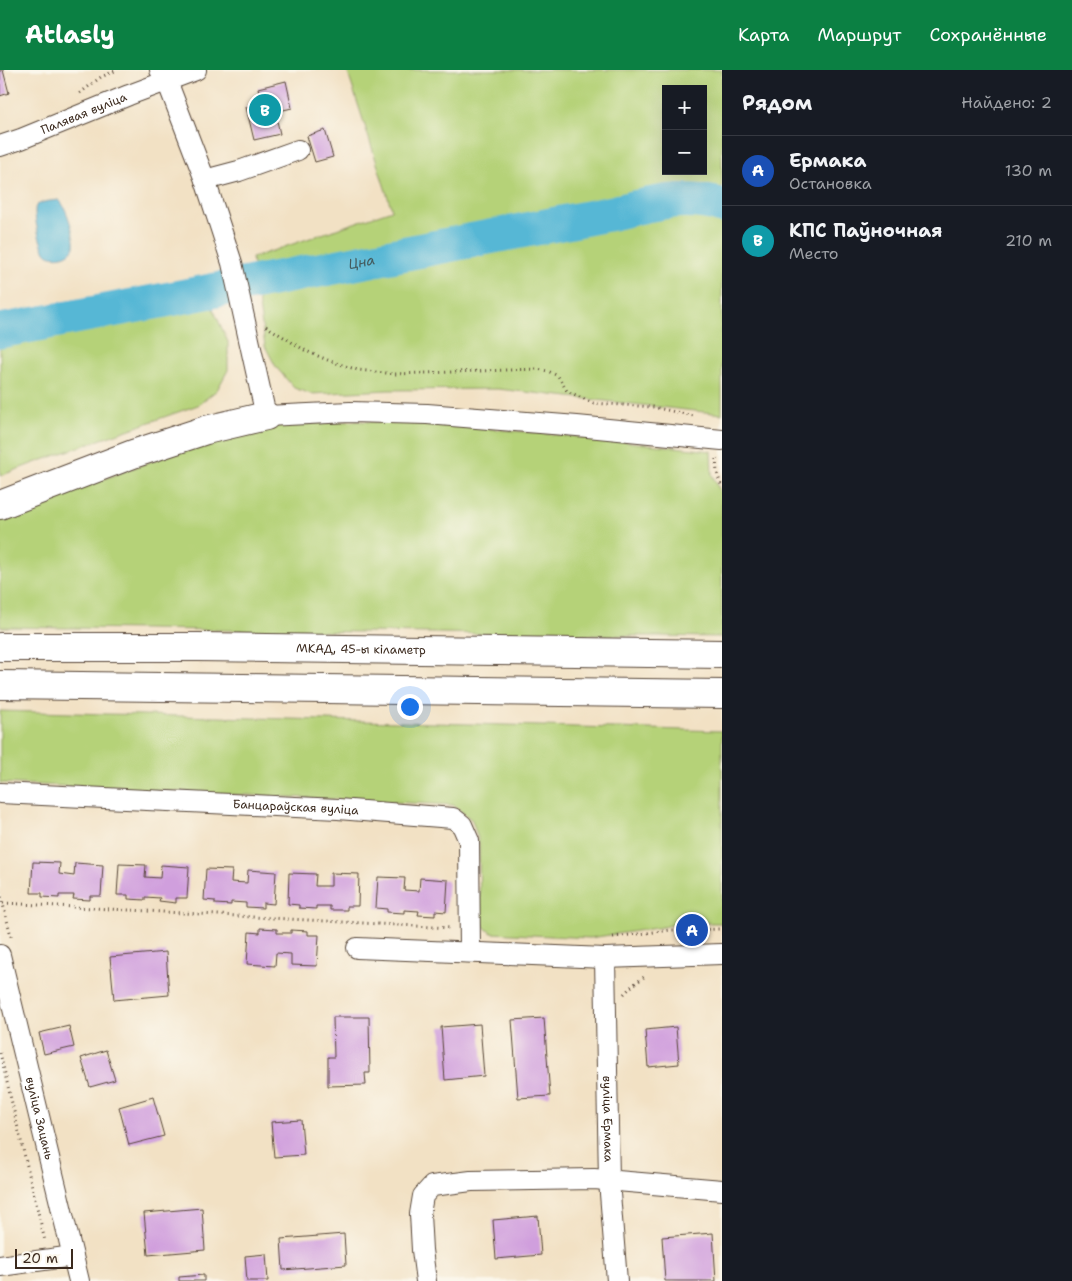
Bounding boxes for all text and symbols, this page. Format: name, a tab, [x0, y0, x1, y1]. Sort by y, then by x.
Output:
text: Atlasly	[25, 19, 115, 51]
text: Карта	[738, 23, 789, 47]
text: Маршрут	[817, 23, 901, 47]
text: Сохранённые	[929, 23, 1047, 47]
map controls	[662, 85, 707, 175]
button: +	[662, 85, 707, 130]
street label: Палявая вуліца	[39, 89, 130, 138]
text: Рядом	[742, 89, 812, 117]
pin: B	[249, 91, 281, 129]
text: Найдено: 2	[961, 92, 1052, 113]
button: −	[662, 130, 707, 175]
text: Ермака	[789, 148, 866, 173]
text: A	[752, 160, 764, 181]
text: 130 m	[1005, 160, 1052, 181]
text: Остановка	[789, 173, 872, 194]
text: КПС Паўночная	[789, 218, 942, 243]
text: B	[753, 230, 763, 251]
text: 210 m	[1005, 230, 1052, 251]
text: Место	[789, 243, 839, 264]
water label: Цна	[347, 250, 376, 273]
street label: МКАД, 45-ы кіламетр	[296, 640, 426, 658]
your location	[397, 694, 423, 720]
street label: Банцараўская вуліца	[232, 796, 360, 819]
pin: A	[676, 911, 708, 949]
street label: вуліца Зацань	[22, 1075, 57, 1161]
street label: вуліца Ермака	[599, 1076, 617, 1163]
scale bar	[15, 1246, 72, 1269]
text: 20 m	[22, 1249, 58, 1267]

